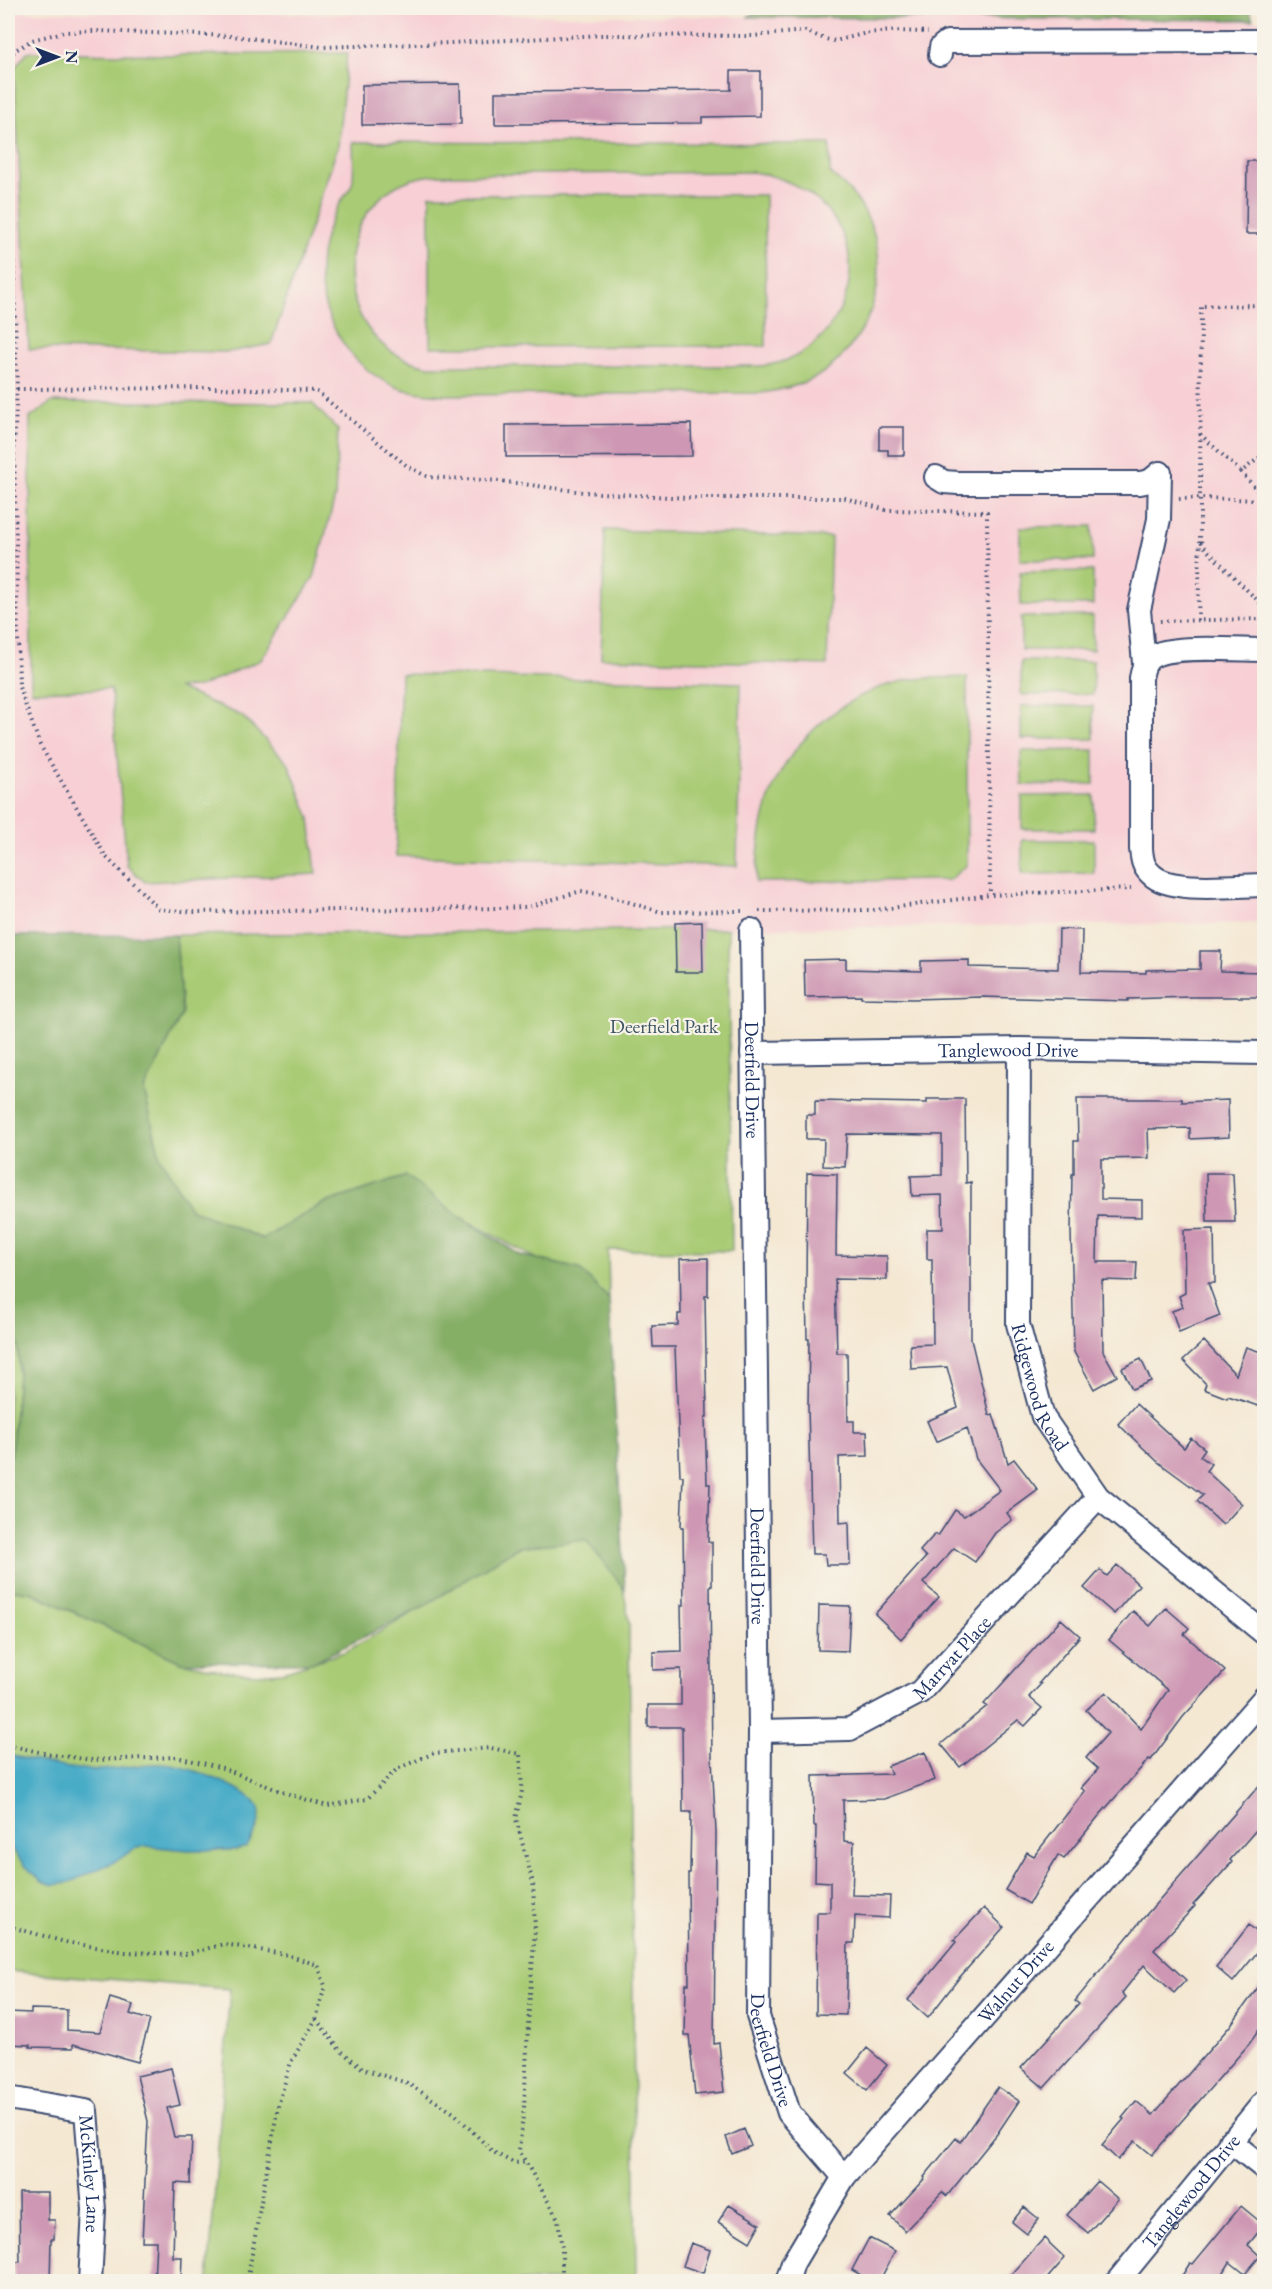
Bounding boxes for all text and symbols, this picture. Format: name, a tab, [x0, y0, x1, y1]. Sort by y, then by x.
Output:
north arrow	[27, 27, 87, 87]
text: N	[61, 51, 82, 64]
park label: Deerfield Park	[610, 1013, 719, 1039]
street label: Deerfield Drive	[739, 1021, 766, 1139]
street label: Tanglewood Drive	[937, 1036, 1079, 1063]
street label: Ridgewood Road	[1005, 1320, 1076, 1456]
street label: Deerfield Drive	[744, 1507, 772, 1625]
street label: Marryat Place	[907, 1610, 997, 1705]
street label: Walnut Drive	[972, 1934, 1059, 2029]
street label: Deerfield Drive	[745, 1993, 799, 2110]
street label: McKinley Lane	[73, 2114, 107, 2234]
street label: Tanglewood Drive	[1136, 2128, 1246, 2254]

